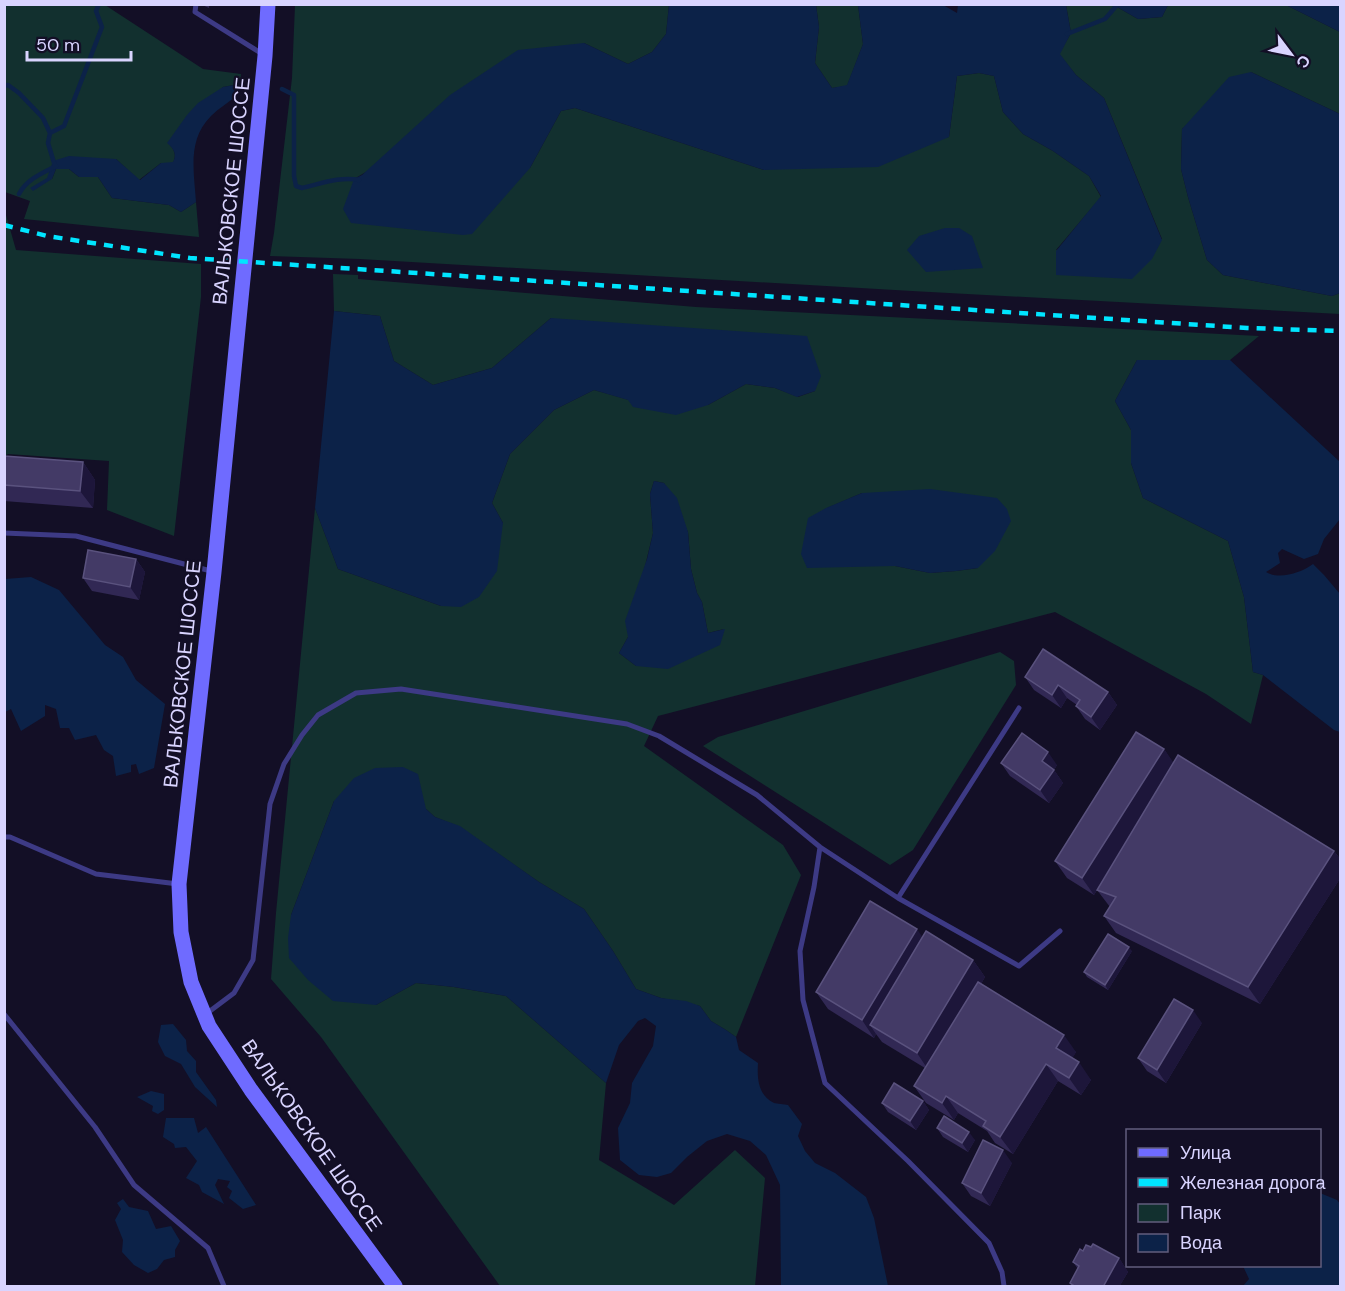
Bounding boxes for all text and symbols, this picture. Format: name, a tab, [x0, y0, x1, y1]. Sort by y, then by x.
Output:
scale bar	[27, 24, 130, 62]
north arrow	[1261, 24, 1321, 84]
text: 50 m	[36, 33, 80, 57]
text: С	[1291, 51, 1315, 73]
street label: ВАЛЬКОВСКОЕ ШОССЕ	[206, 76, 256, 306]
street label: ВАЛЬКОВСКОЕ ШОССЕ	[157, 559, 207, 789]
street label: ВАЛЬКОВСКОЕ ШОССЕ	[236, 1034, 388, 1236]
legend	[1126, 1129, 1321, 1267]
text: Улица	[1180, 1141, 1232, 1165]
text: Железная дорога	[1180, 1171, 1326, 1195]
text: Парк	[1180, 1201, 1221, 1225]
text: Вода	[1180, 1231, 1223, 1255]

